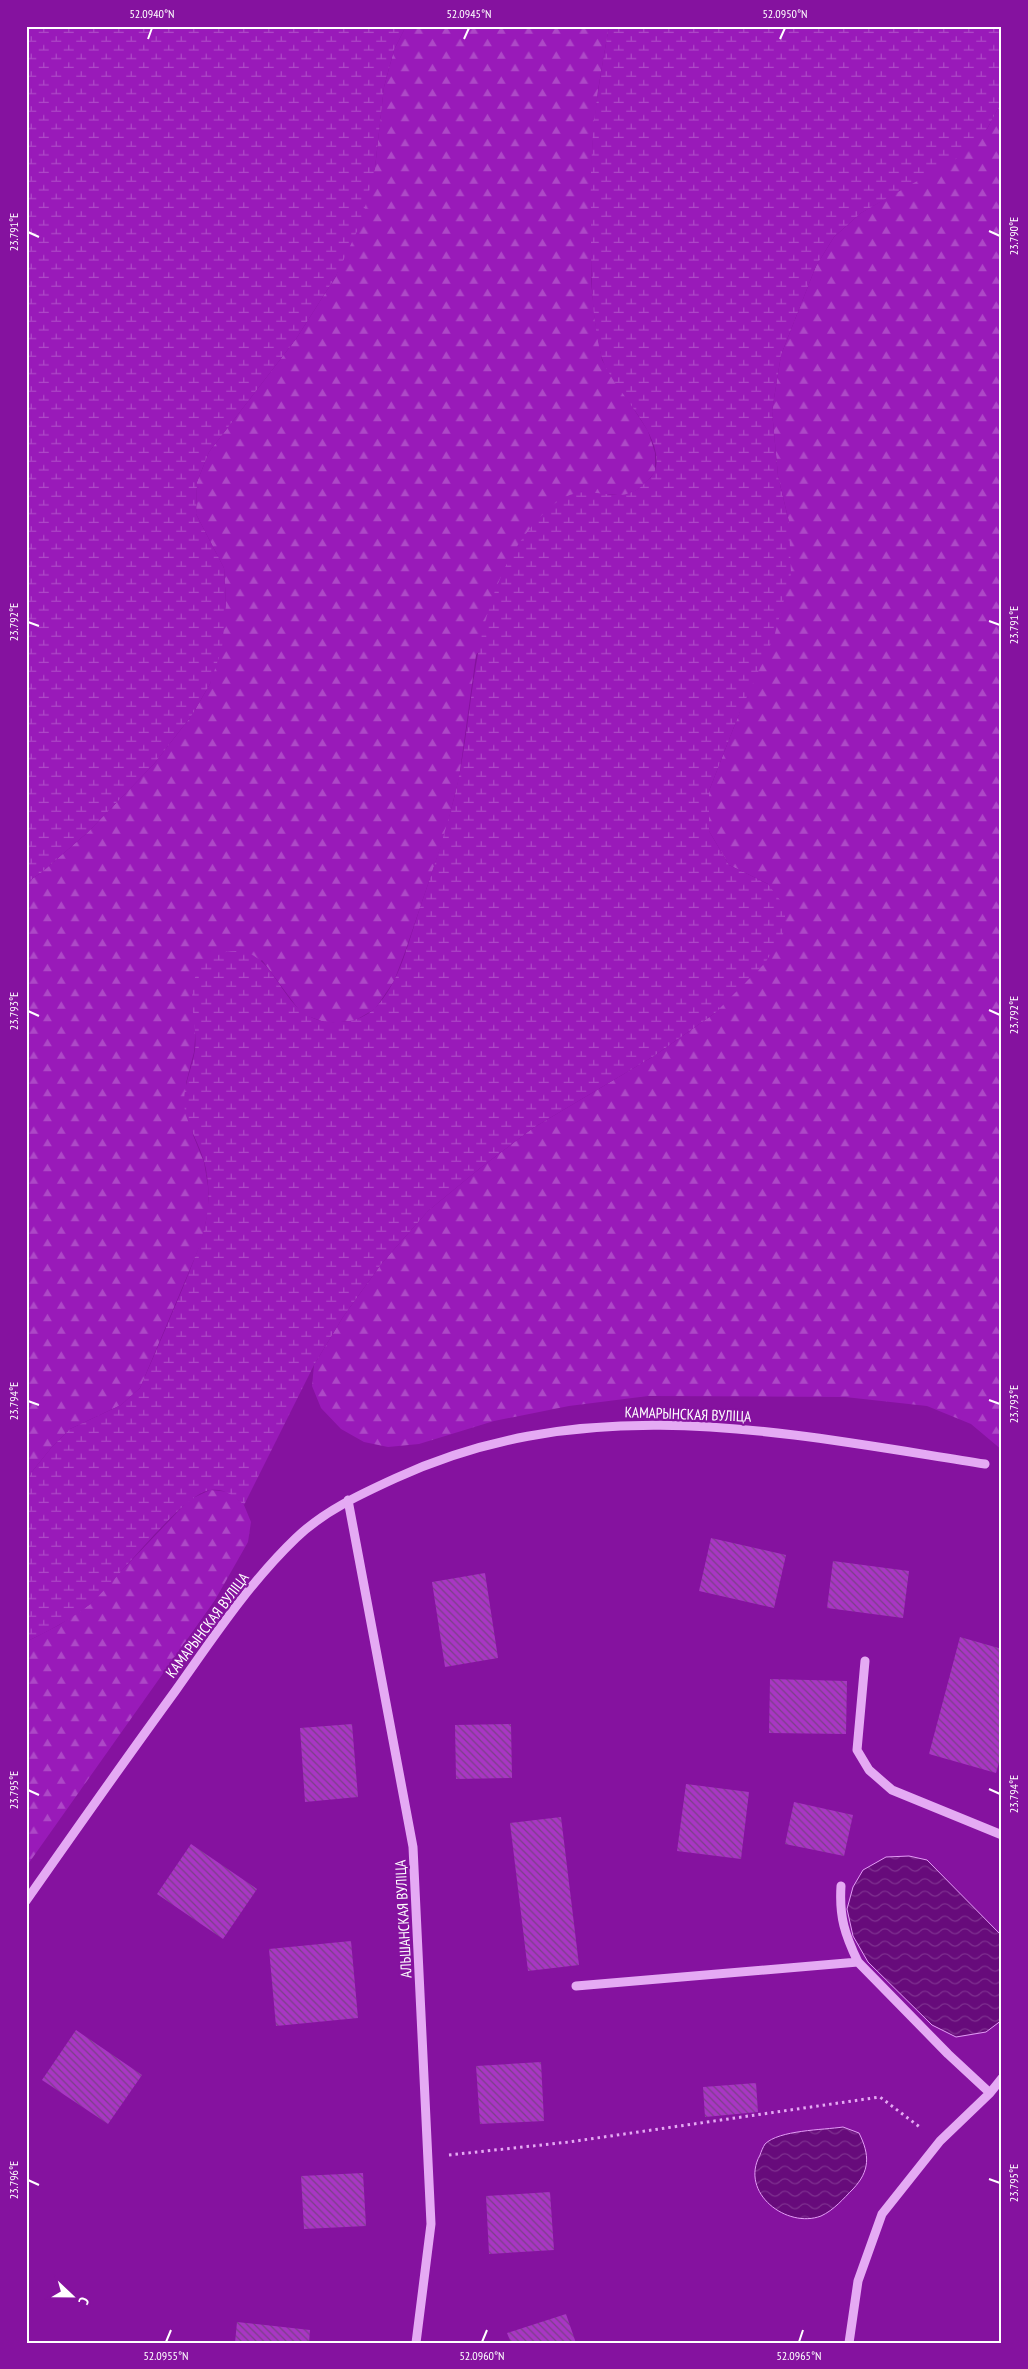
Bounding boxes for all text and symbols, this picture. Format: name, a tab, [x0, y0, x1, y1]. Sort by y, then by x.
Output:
text: 52.0940°N	[129, 6, 175, 21]
text: 52.0945°N	[446, 6, 492, 21]
text: 52.0950°N	[762, 6, 808, 21]
text: 23.791°E	[6, 213, 21, 251]
text: 23.790°E	[1006, 217, 1021, 255]
text: 23.792°E	[6, 603, 21, 641]
text: 23.791°E	[1006, 606, 1021, 644]
text: 23.793°E	[6, 992, 21, 1030]
text: 23.792°E	[1006, 996, 1021, 1034]
text: 23.794°E	[6, 1382, 21, 1420]
text: 23.793°E	[1006, 1385, 1021, 1423]
street label: КАМАРЫНСКАЯ ВУЛІЦА	[624, 1402, 753, 1426]
street label: КАМАРЫНСКАЯ ВУЛІЦА	[161, 1568, 253, 1681]
text: 23.795°E	[6, 1771, 21, 1809]
text: 23.794°E	[1006, 1775, 1021, 1813]
street label: АЛЬШАНСКАЯ ВУЛІЦА	[390, 1858, 416, 1979]
text: 23.796°E	[6, 2161, 21, 2199]
text: 23.795°E	[1006, 2164, 1021, 2202]
north arrow	[48, 2272, 98, 2322]
text: С	[74, 2295, 94, 2308]
text: 52.0955°N	[143, 2348, 189, 2363]
text: 52.0960°N	[459, 2348, 505, 2363]
text: 52.0965°N	[776, 2348, 822, 2363]

